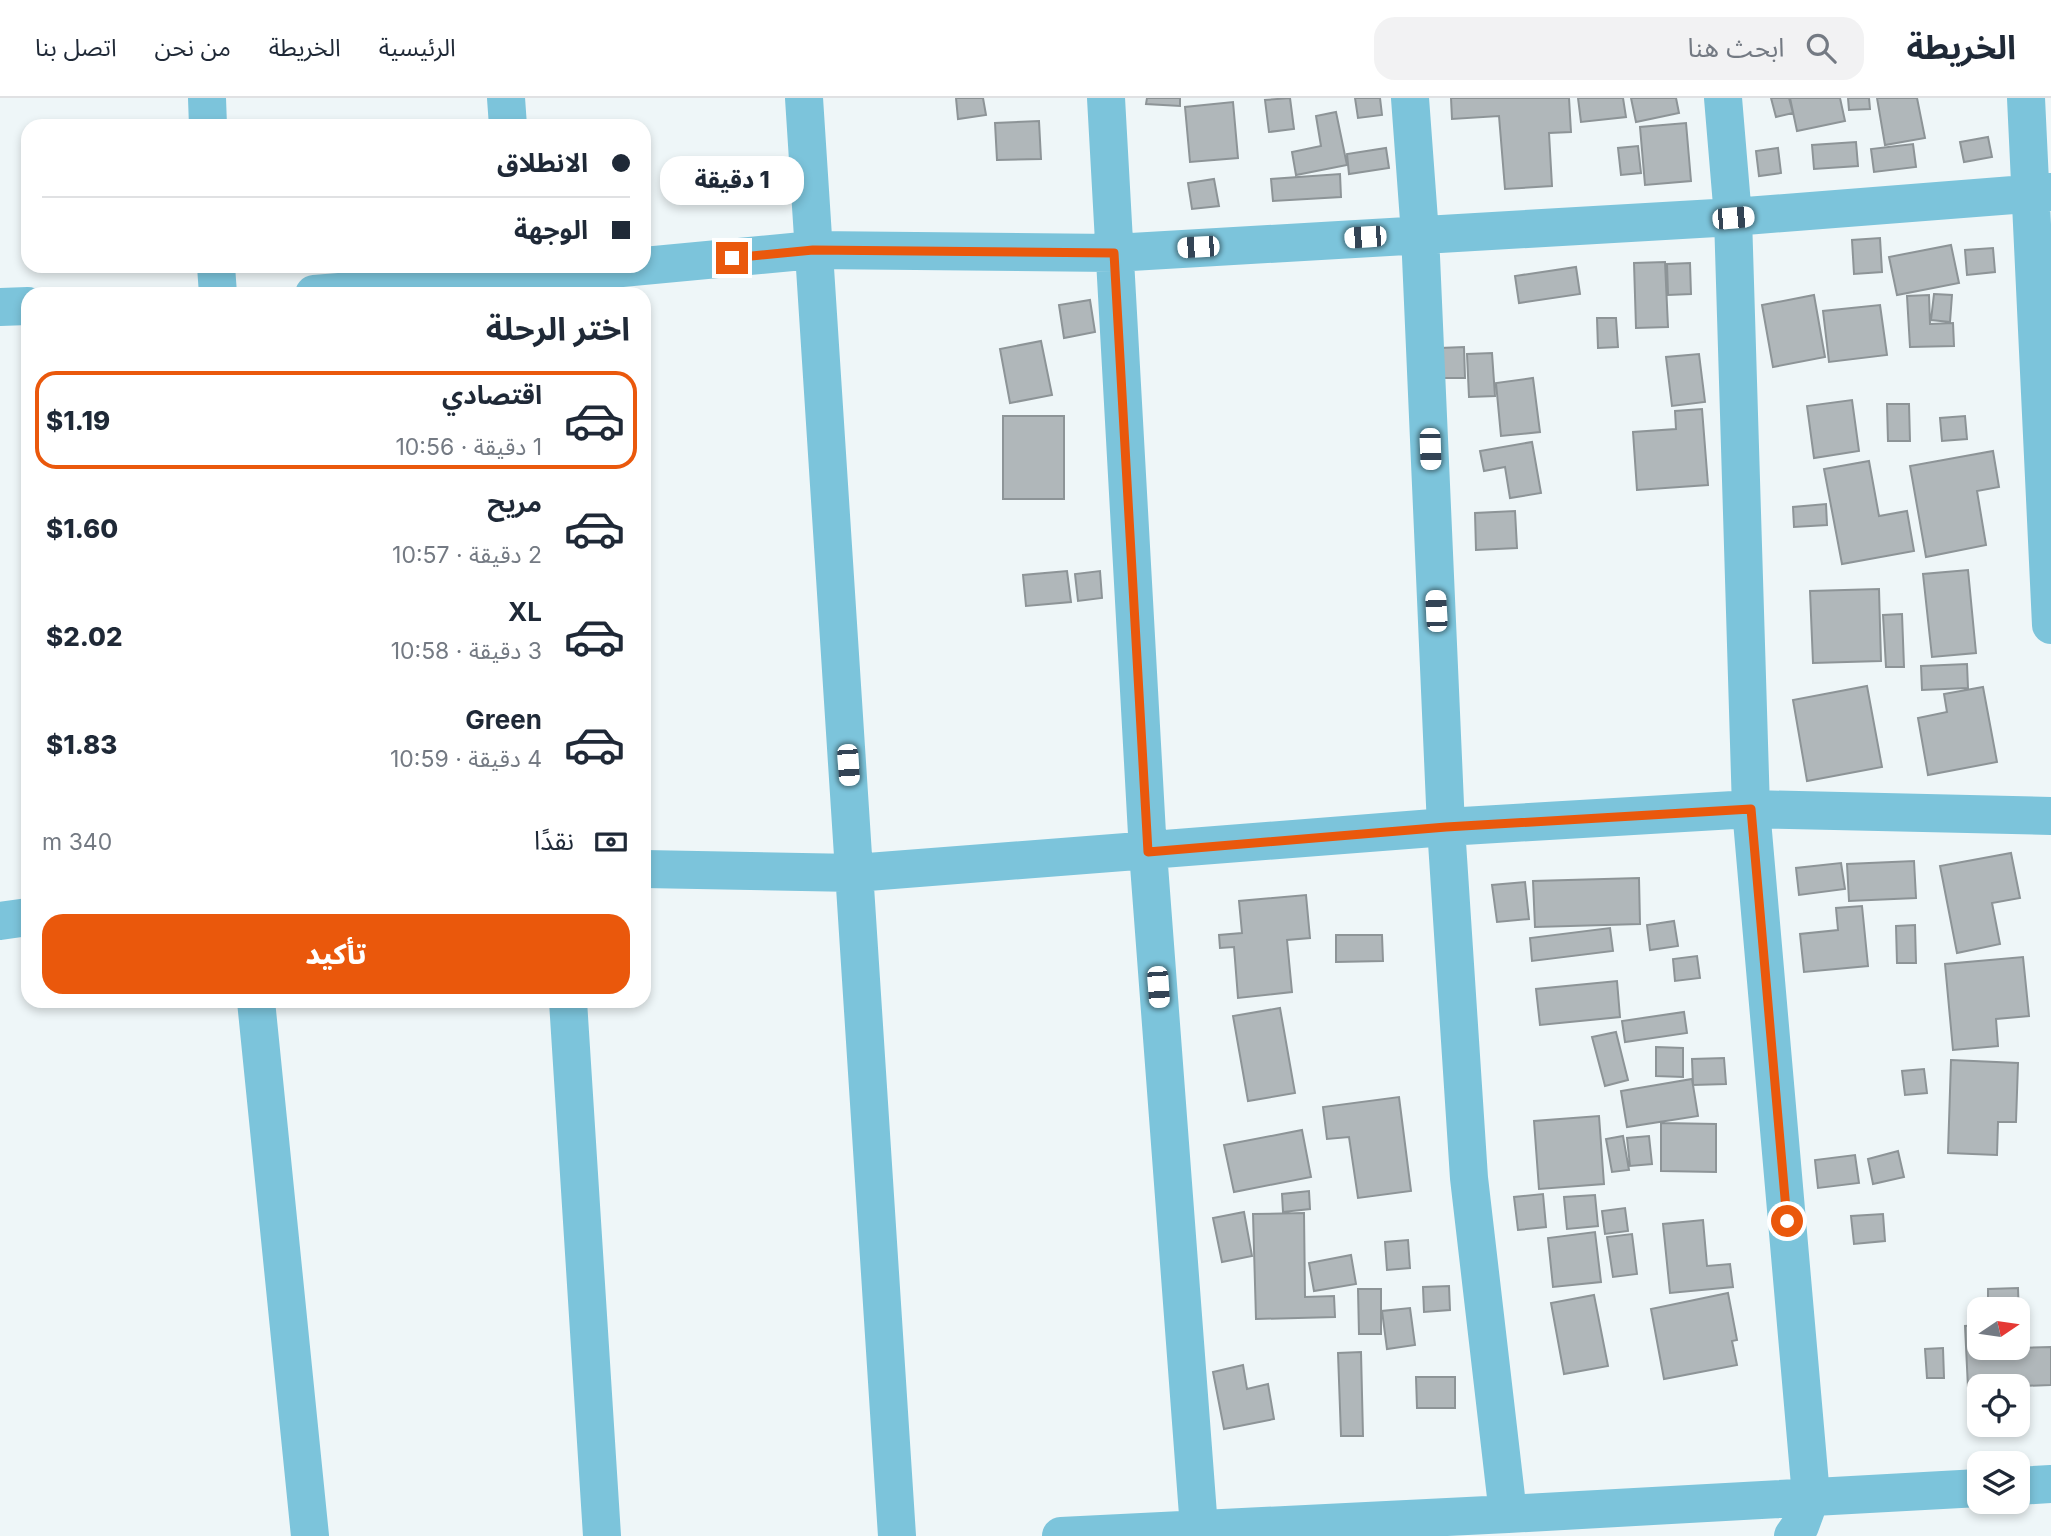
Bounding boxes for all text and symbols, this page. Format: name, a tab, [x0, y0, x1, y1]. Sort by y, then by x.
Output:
search box	[1374, 17, 1864, 80]
text: الخريطة	[1906, 27, 2016, 67]
icon: search	[1802, 29, 1840, 67]
text: ابحث هنا	[1688, 32, 1784, 63]
text: اتصل بنا	[35, 33, 117, 62]
text: من نحن	[155, 33, 231, 62]
text: الخريطة	[269, 33, 341, 62]
text: الرئيسية	[379, 33, 456, 62]
text: الانطلاق	[497, 147, 588, 178]
callout: 1 دقيقة	[660, 156, 804, 206]
text: 1 دقيقة	[694, 166, 770, 194]
car	[1712, 206, 1755, 230]
text: الوجهة	[514, 214, 588, 245]
car	[1344, 225, 1387, 249]
car	[1177, 235, 1220, 259]
route end	[716, 242, 748, 274]
text: اختر الرحلة	[486, 309, 630, 348]
text: اقتصادي	[442, 379, 542, 410]
icon: car	[563, 389, 626, 452]
text: $1.19	[46, 405, 110, 436]
car	[1419, 428, 1442, 470]
text: 1 دقيقة · 10:56	[395, 433, 542, 461]
text: مريح	[487, 487, 542, 518]
icon: car	[563, 497, 626, 560]
text: $1.60	[46, 513, 118, 544]
text: 2 دقيقة · 10:57	[392, 541, 542, 569]
car	[1425, 589, 1448, 633]
text: XL	[508, 596, 542, 627]
icon: car	[563, 605, 626, 668]
text: $2.02	[46, 621, 123, 652]
text: 3 دقيقة · 10:58	[391, 637, 542, 665]
text: Green	[465, 704, 542, 735]
icon: car	[563, 713, 626, 776]
text: $1.83	[46, 729, 117, 760]
car	[837, 743, 860, 787]
text: 4 دقيقة · 10:59	[390, 745, 542, 773]
icon: cash	[592, 823, 630, 861]
text: نقدًا	[534, 825, 574, 856]
text: 340 m	[42, 828, 112, 856]
button: تأكيد	[42, 914, 630, 994]
car	[1147, 965, 1170, 1009]
route start	[1771, 1205, 1803, 1237]
north arrow	[1967, 1297, 2030, 1360]
map controls	[1967, 1297, 2030, 1514]
button: locate	[1967, 1374, 2030, 1437]
button: layers	[1967, 1451, 2030, 1514]

